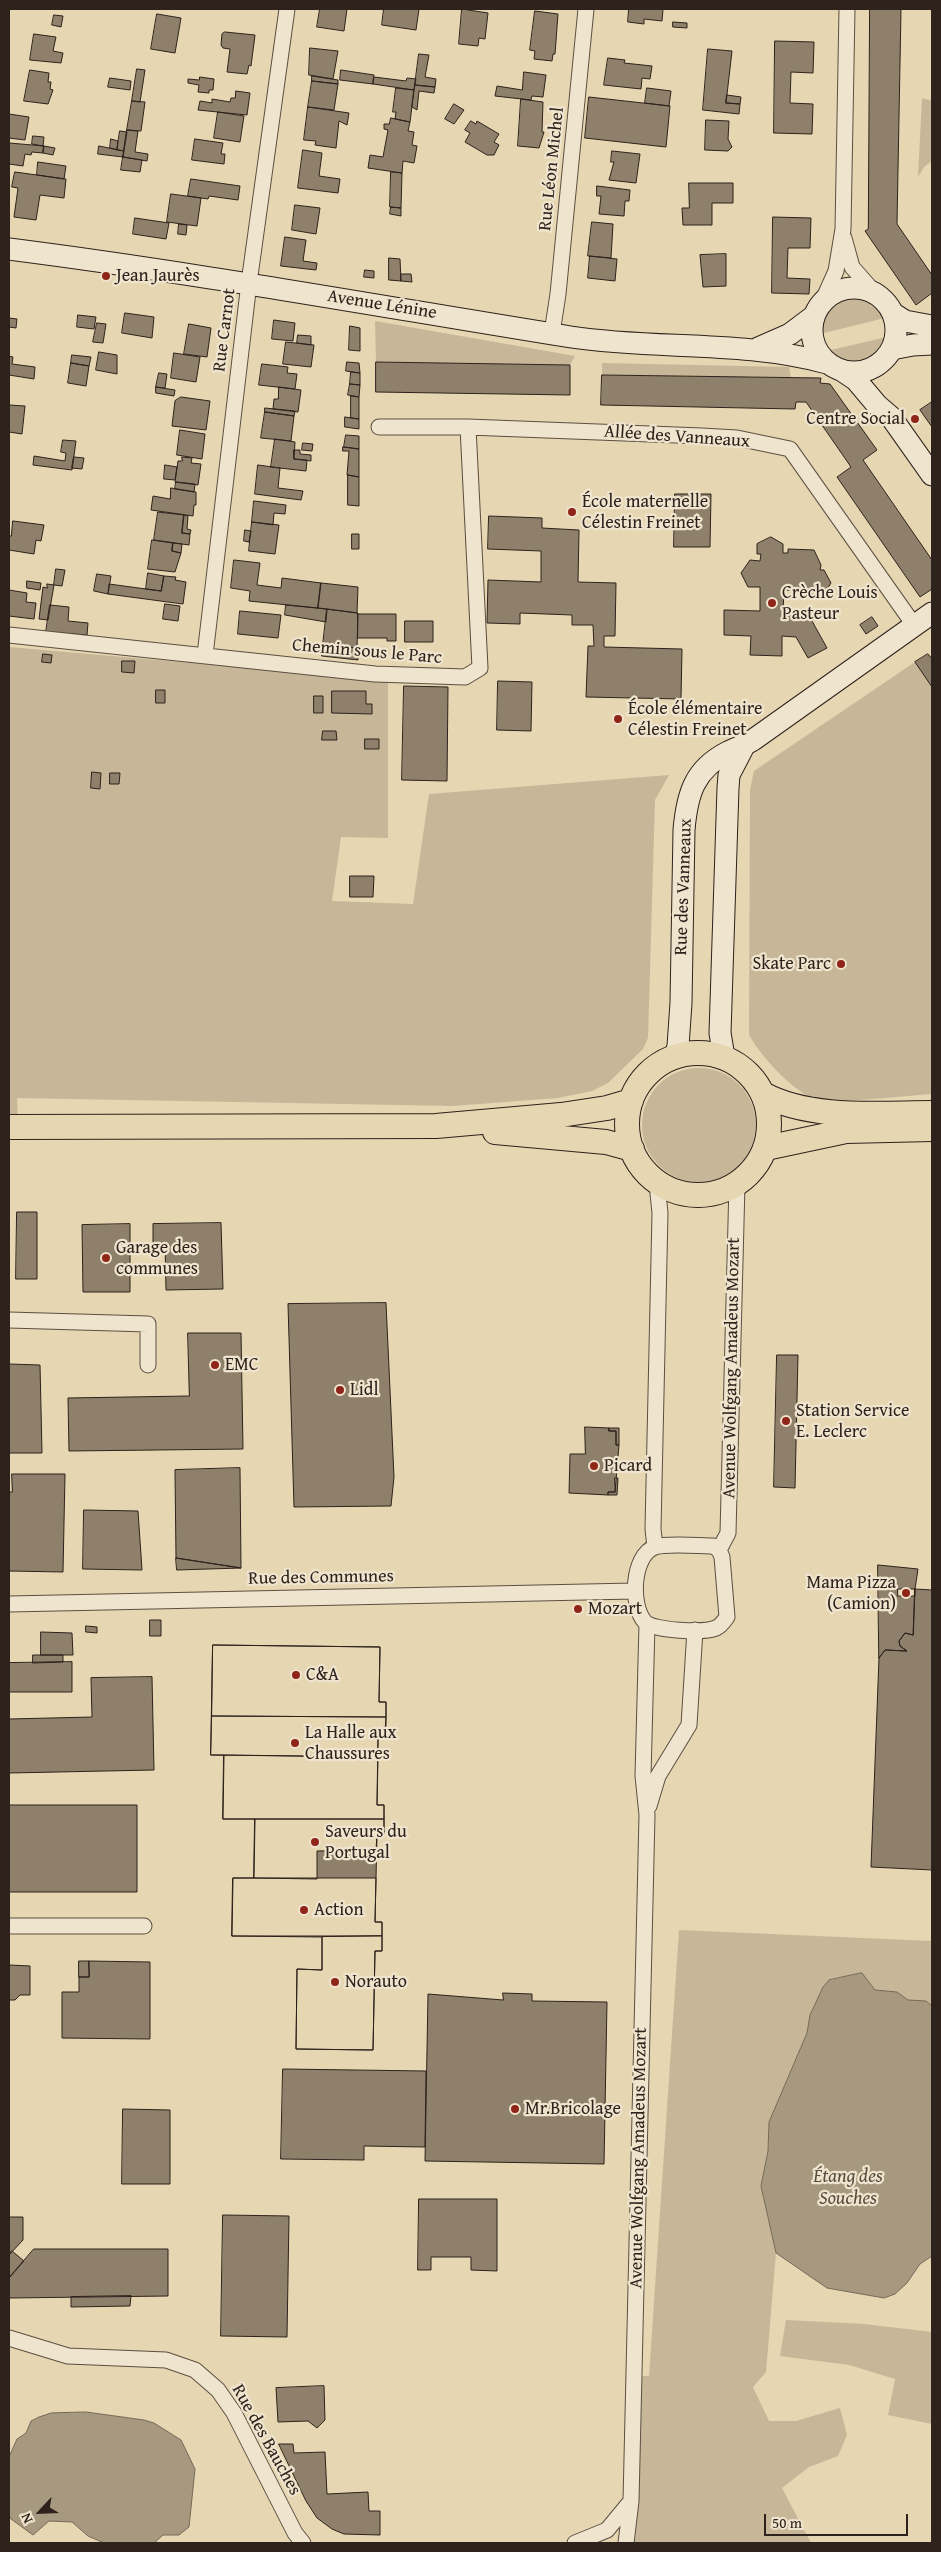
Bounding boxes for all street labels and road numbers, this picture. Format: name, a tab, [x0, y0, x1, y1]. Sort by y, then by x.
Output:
street label: Rue Léon Michel	[535, 106, 569, 232]
street label: Avenue Lénine	[326, 286, 438, 324]
street label: Rue Carnot	[209, 287, 241, 373]
street label: Allée des Vanneaux	[603, 421, 751, 453]
street label: Chemin sous le Parc	[291, 635, 443, 669]
street label: Rue des Vanneaux	[671, 818, 697, 956]
street label: Avenue Wolfgang Amadeus Mozart	[719, 1237, 745, 1499]
street label: Rue des Communes	[248, 1566, 394, 1590]
street label: Avenue Wolfgang Amadeus Mozart	[626, 2027, 652, 2289]
street label: Rue des Bauches	[227, 2381, 305, 2499]

